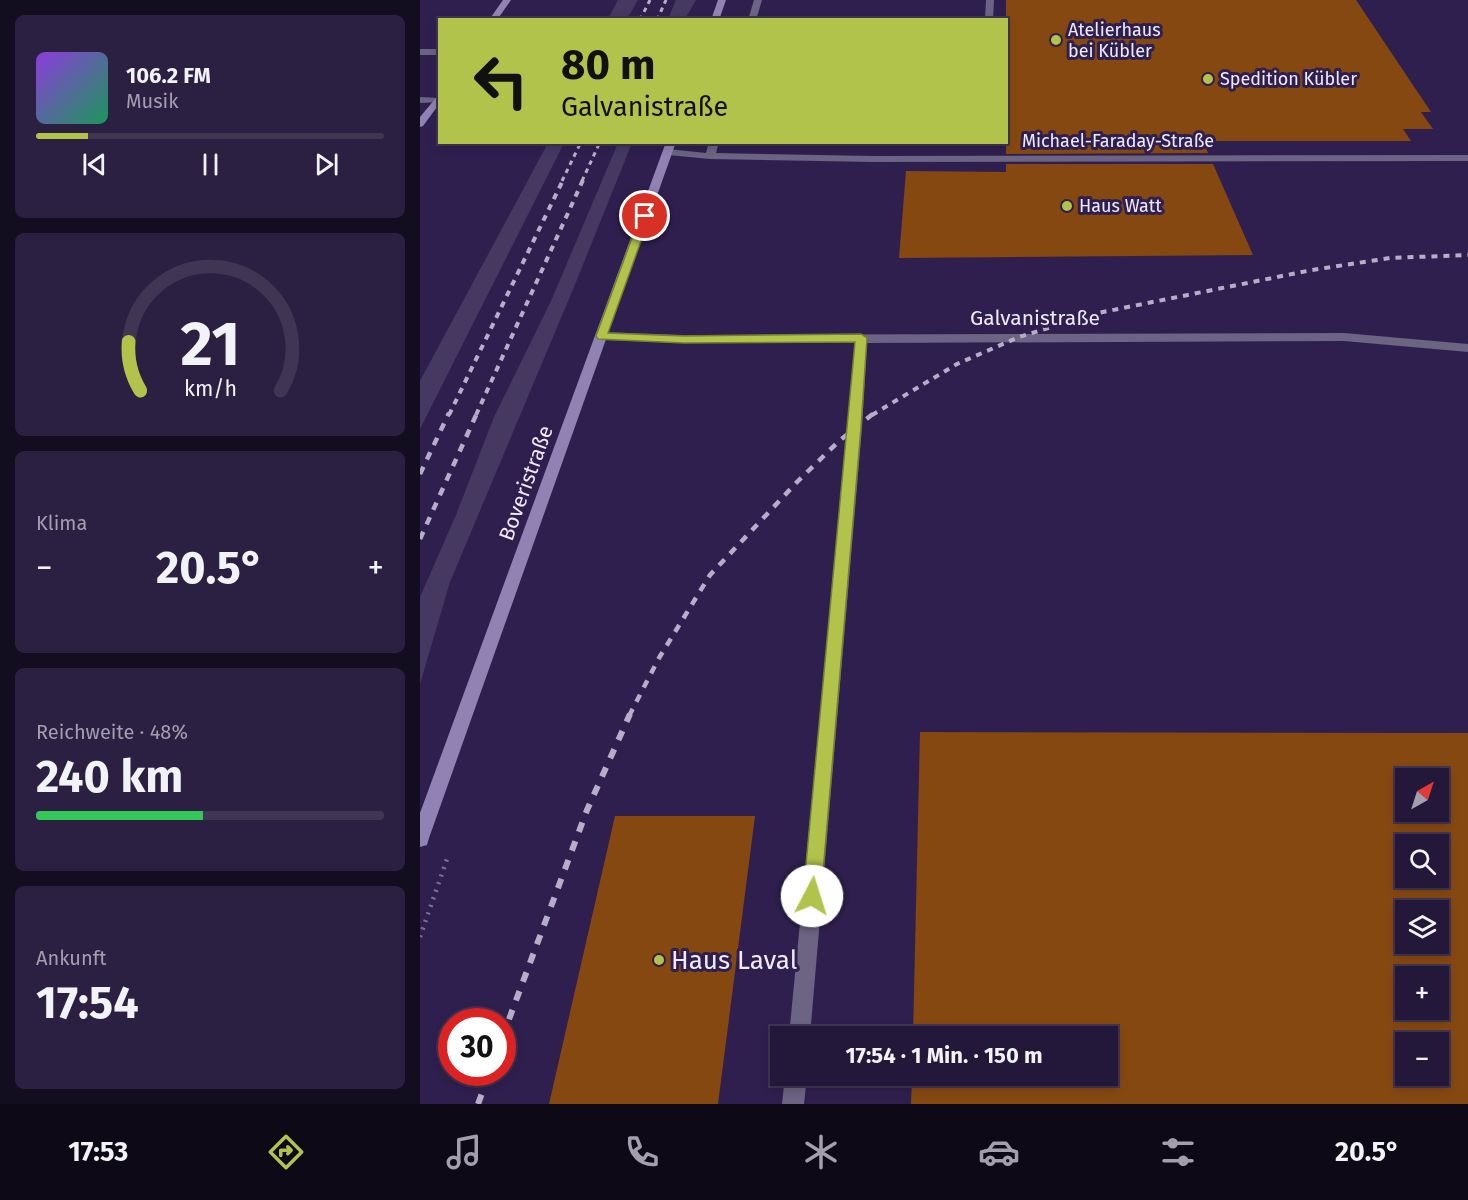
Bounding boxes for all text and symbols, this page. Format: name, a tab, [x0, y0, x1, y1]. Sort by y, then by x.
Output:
place label: Atelierhaus bei Kübler	[1068, 19, 1161, 62]
marker: Atelierhaus bei Kübler	[1049, 33, 1063, 47]
text: 80 m	[561, 40, 655, 90]
icon: left	[462, 42, 540, 120]
text: 106.2 FM	[126, 62, 211, 89]
place label: Spedition Kübler	[1220, 68, 1357, 90]
marker: Spedition Kübler	[1201, 72, 1215, 86]
text: Musik	[126, 89, 178, 113]
text: Galvanistraße	[561, 91, 728, 123]
street label: Michael-Faraday-Straße	[1022, 130, 1214, 152]
icon: previous	[78, 148, 111, 181]
icon: pause	[194, 148, 227, 181]
icon: next	[310, 148, 343, 181]
pin	[619, 190, 670, 241]
place label: Haus Watt	[1079, 195, 1162, 217]
icon: arrive	[628, 199, 661, 232]
marker: Haus Watt	[1060, 199, 1074, 213]
street label: Galvanistraße	[970, 305, 1100, 331]
text: 21	[180, 307, 240, 382]
text: km/h	[183, 377, 237, 403]
street label: Boveristraße	[493, 422, 559, 544]
text: Klima	[36, 511, 87, 535]
text: 20.5°	[156, 541, 264, 595]
text: −	[36, 548, 53, 588]
text: +	[368, 548, 384, 588]
text: Reichweite · 48%	[36, 720, 188, 744]
text: 240 km	[36, 750, 183, 804]
north arrow	[1395, 768, 1449, 822]
map controls	[1395, 768, 1449, 1086]
button: search	[1395, 834, 1449, 888]
position arrow	[780, 864, 844, 928]
button: layers	[1395, 900, 1449, 954]
place label: Haus Laval	[671, 945, 798, 976]
text: Ankunft	[36, 946, 107, 970]
marker: Haus Laval	[652, 953, 666, 967]
button: +	[1395, 966, 1449, 1020]
text: 17:54	[36, 976, 139, 1030]
speed limit sign: 30	[438, 1008, 516, 1086]
button: −	[1395, 1032, 1449, 1086]
text: 17:54 · 1 Min. · 150 m	[845, 1042, 1043, 1069]
icon: directions	[265, 1131, 307, 1173]
icon: music	[443, 1131, 485, 1173]
icon: phone	[621, 1131, 663, 1173]
icon: climate	[800, 1131, 842, 1173]
icon: car	[978, 1131, 1020, 1173]
icon: filters	[1157, 1131, 1199, 1173]
text: 17:53	[68, 1136, 128, 1168]
text: 20.5°	[1335, 1136, 1400, 1168]

